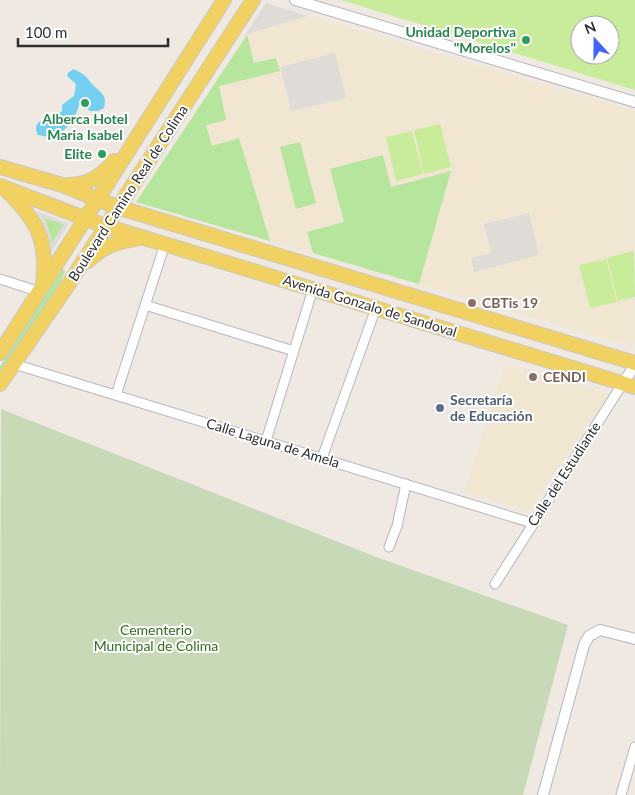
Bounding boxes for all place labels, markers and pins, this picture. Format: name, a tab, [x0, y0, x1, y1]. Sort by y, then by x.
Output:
place label: Unidad Deportiva "Morelos"	[405, 23, 516, 56]
marker: Unidad Deportiva "Morelos"	[520, 34, 532, 46]
marker: Alberca Hotel Maria Isabel	[79, 97, 91, 109]
place label: Alberca Hotel Maria Isabel	[41, 110, 128, 143]
place label: Elite	[64, 145, 93, 162]
marker: Elite	[96, 148, 108, 160]
place label: CBTis 19	[482, 294, 538, 311]
marker: CBTis 19	[466, 297, 478, 309]
place label: CENDI	[543, 368, 586, 385]
marker: CENDI	[527, 371, 539, 383]
place label: Secretaría de Educación	[450, 391, 533, 424]
marker: Secretaría de Educación	[434, 402, 446, 414]

